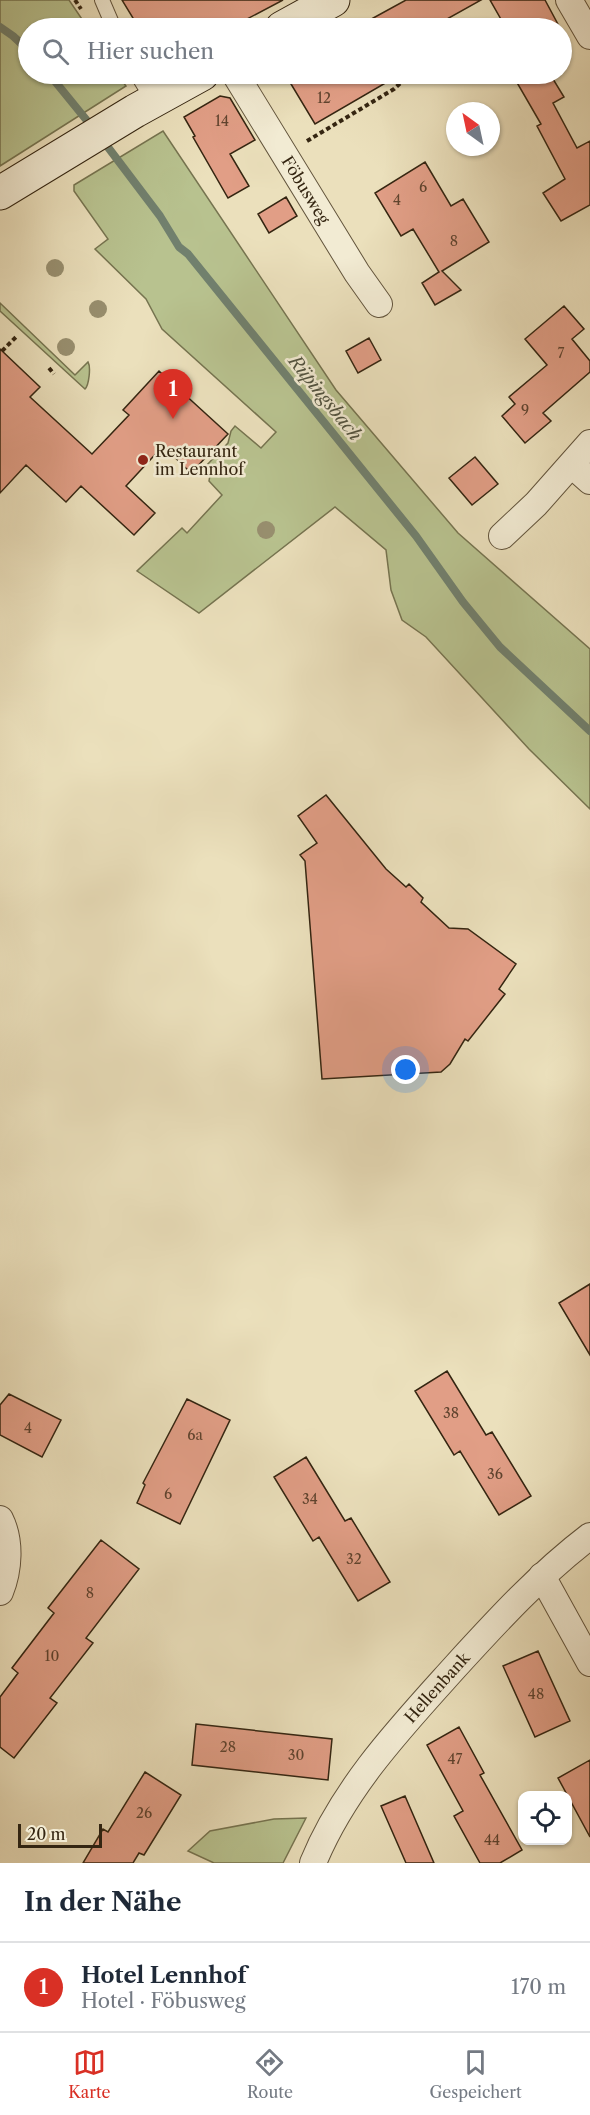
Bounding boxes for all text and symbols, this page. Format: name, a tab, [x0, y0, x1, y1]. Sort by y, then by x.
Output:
search box	[18, 18, 572, 84]
icon: search	[39, 35, 72, 68]
text: Hier suchen	[87, 38, 214, 65]
house number: 12	[317, 89, 331, 107]
north arrow	[446, 102, 500, 156]
house number: 14	[215, 112, 229, 130]
street label: Föbusweg	[278, 152, 335, 228]
house number: 6	[419, 178, 427, 196]
house number: 4	[393, 191, 401, 209]
house number: 8	[450, 232, 458, 250]
house number: 7	[558, 344, 565, 362]
water label: Rüpingsbach	[282, 349, 366, 445]
pin: 1	[154, 370, 192, 419]
house number: 9	[521, 401, 529, 419]
place label: Restaurant im Lennhof	[155, 441, 246, 479]
marker: Restaurant im Lennhof	[136, 453, 150, 467]
your location	[391, 1055, 420, 1084]
house number: 38	[443, 1404, 459, 1422]
house number: 4	[24, 1419, 32, 1437]
house number: 6a	[187, 1426, 203, 1444]
house number: 36	[487, 1465, 503, 1483]
house number: 6	[164, 1485, 172, 1503]
house number: 34	[302, 1490, 318, 1508]
house number: 32	[346, 1550, 362, 1568]
house number: 8	[86, 1584, 94, 1602]
house number: 10	[45, 1647, 59, 1665]
street label: Hellenbank	[400, 1647, 474, 1727]
house number: 48	[528, 1685, 544, 1703]
house number: 28	[220, 1738, 236, 1756]
house number: 30	[288, 1746, 304, 1764]
house number: 47	[448, 1750, 463, 1768]
map controls	[518, 1791, 572, 1845]
button: locate	[518, 1791, 572, 1845]
house number: 26	[136, 1804, 152, 1822]
scale bar	[18, 1821, 102, 1848]
text: 20 m	[27, 1824, 66, 1844]
house number: 44	[484, 1831, 500, 1849]
text: In der Nähe	[24, 1886, 181, 1918]
text: Hotel Lennhof	[81, 1962, 247, 1989]
text: 1	[39, 1975, 48, 1999]
text: 170 m	[511, 1975, 566, 1999]
text: Hotel · Föbusweg	[81, 1989, 246, 2013]
tab: Karte	[68, 2046, 111, 2102]
tab: Route	[247, 2046, 293, 2102]
tab: Gespeichert	[429, 2046, 522, 2102]

